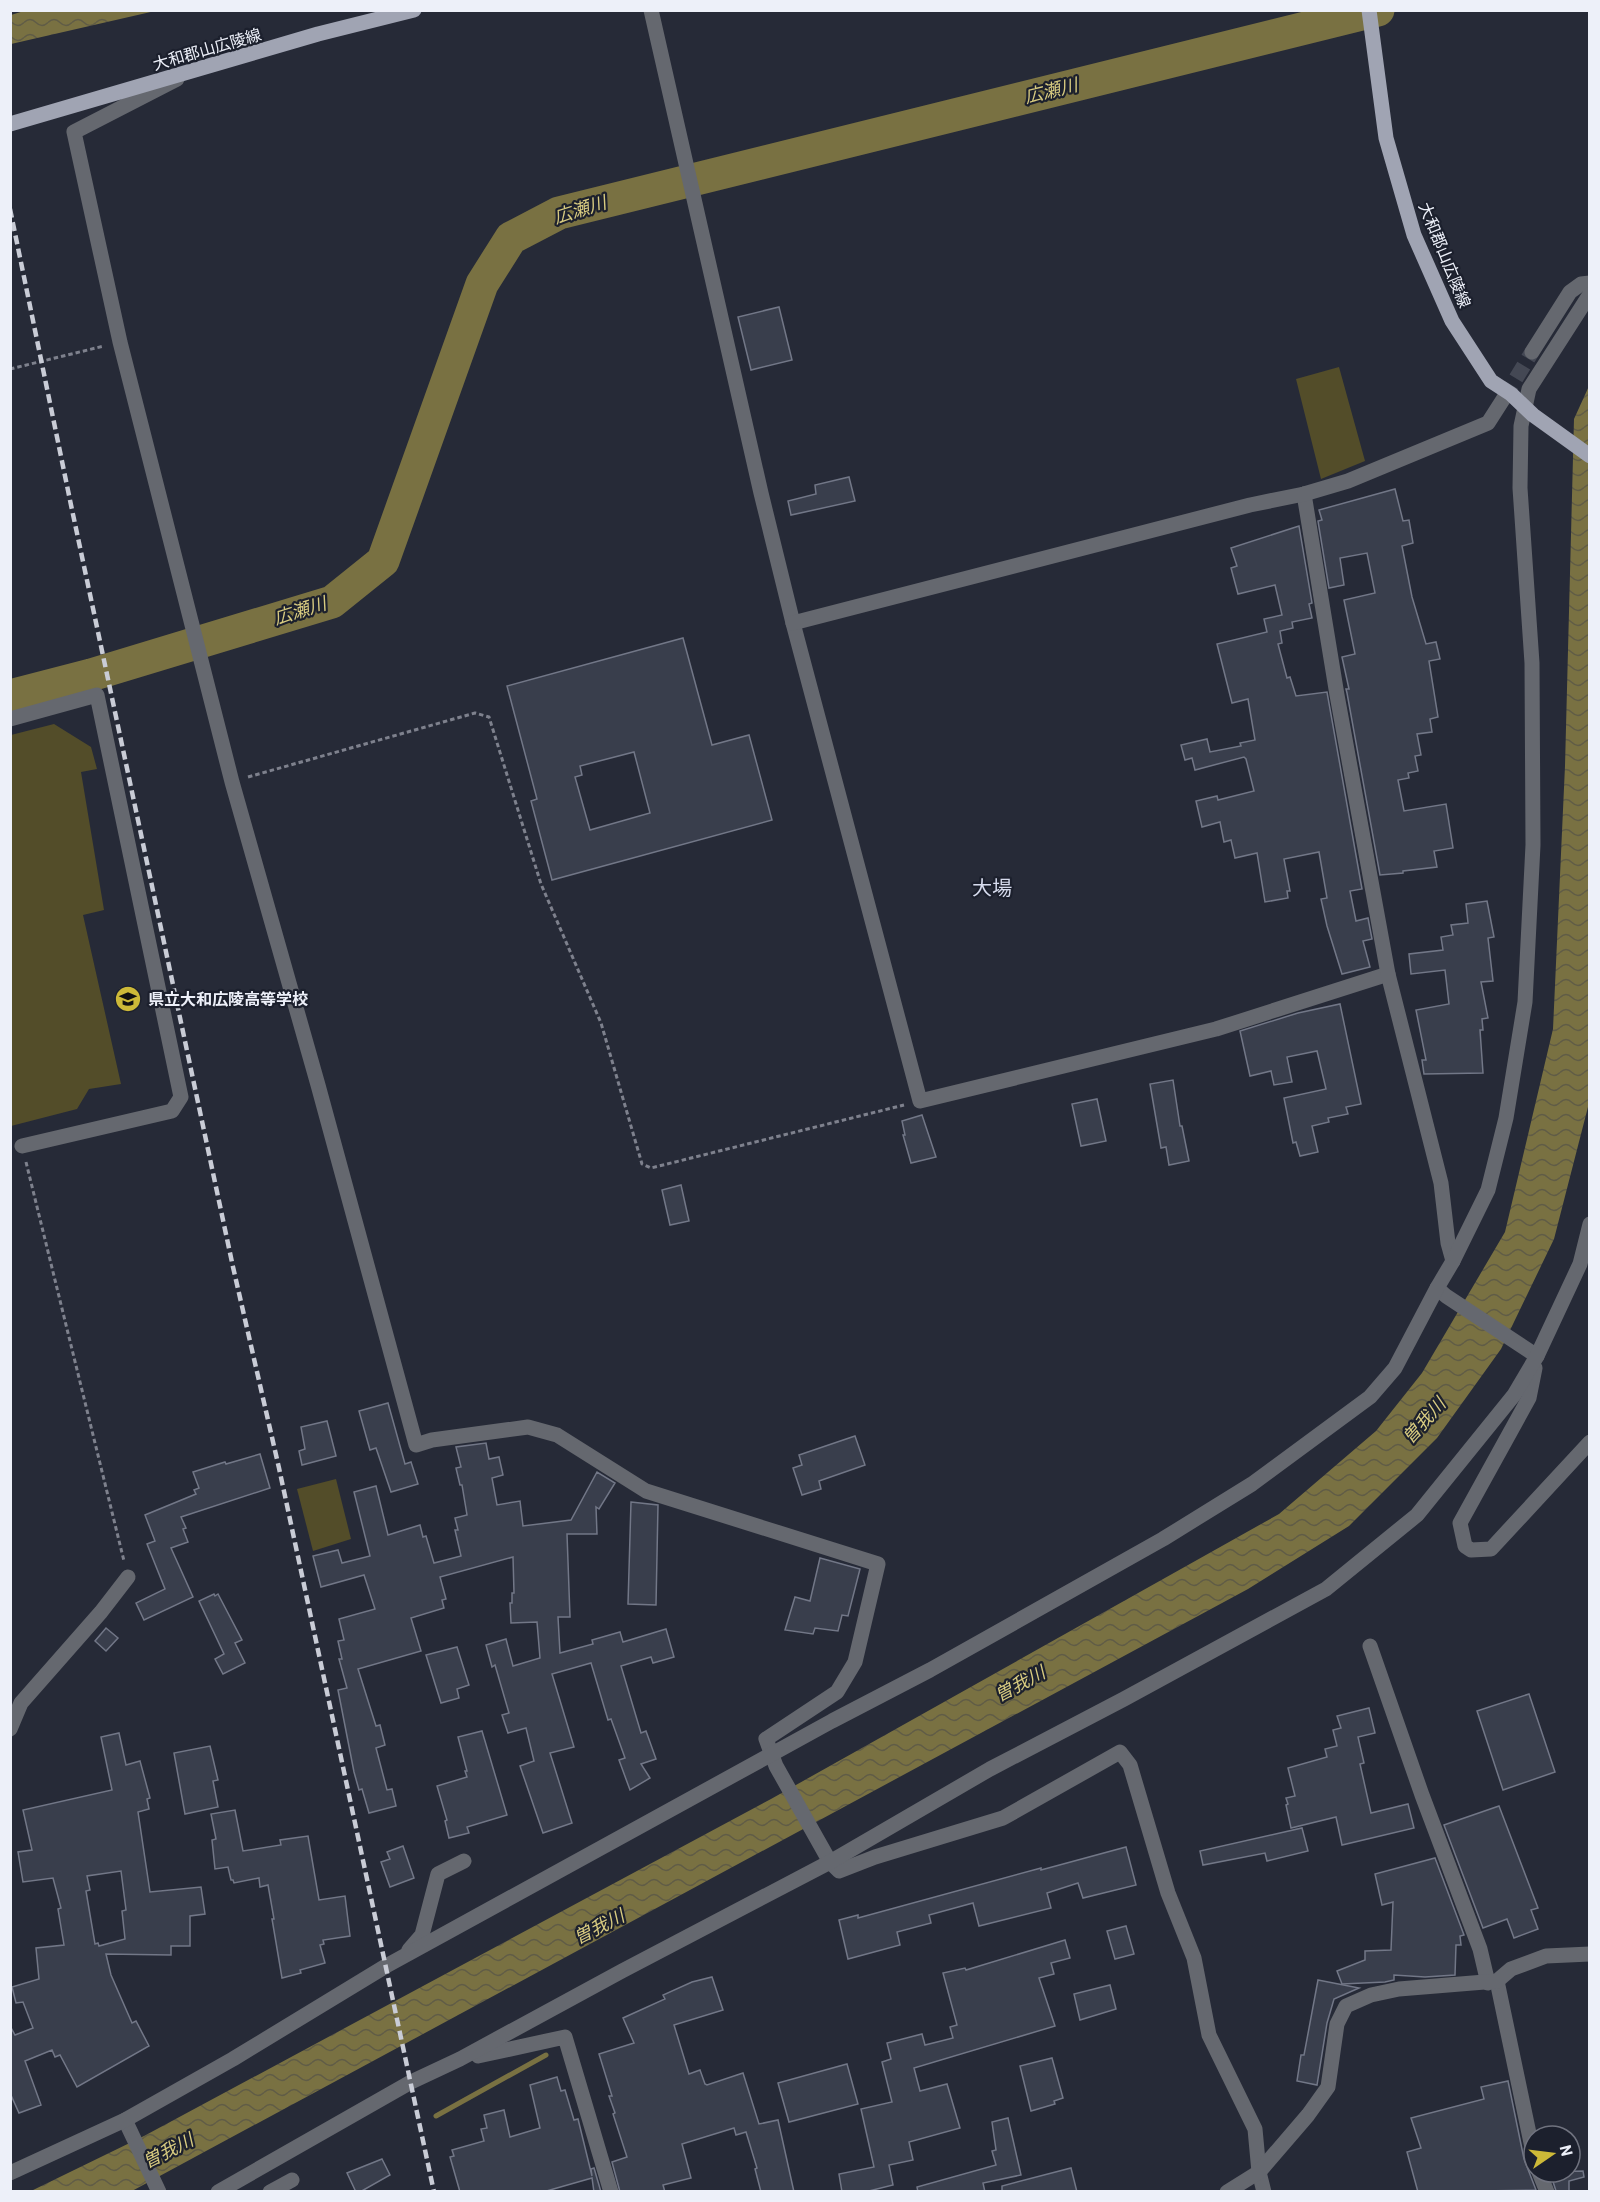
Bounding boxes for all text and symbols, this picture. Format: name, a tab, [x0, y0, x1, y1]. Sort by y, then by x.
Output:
street label: 大和郡山広陵線	[150, 24, 263, 73]
water label: 広瀬川	[1022, 72, 1082, 107]
water label: 広瀬川	[551, 190, 611, 227]
street label: 大和郡山広陵線	[1416, 199, 1475, 310]
water label: 広瀬川	[271, 591, 331, 628]
district label: 大場	[972, 875, 1012, 899]
school or university icon: 県立大和広陵高等学校	[113, 984, 143, 1014]
place label: 県立大和広陵高等学校	[148, 989, 308, 1008]
water label: 曽我川	[1397, 1391, 1451, 1448]
water label: 曽我川	[991, 1660, 1050, 1706]
water label: 曽我川	[569, 1903, 629, 1948]
north arrow	[1522, 2124, 1582, 2184]
water label: 曽我川	[138, 2127, 198, 2172]
text: N	[1557, 2143, 1578, 2158]

